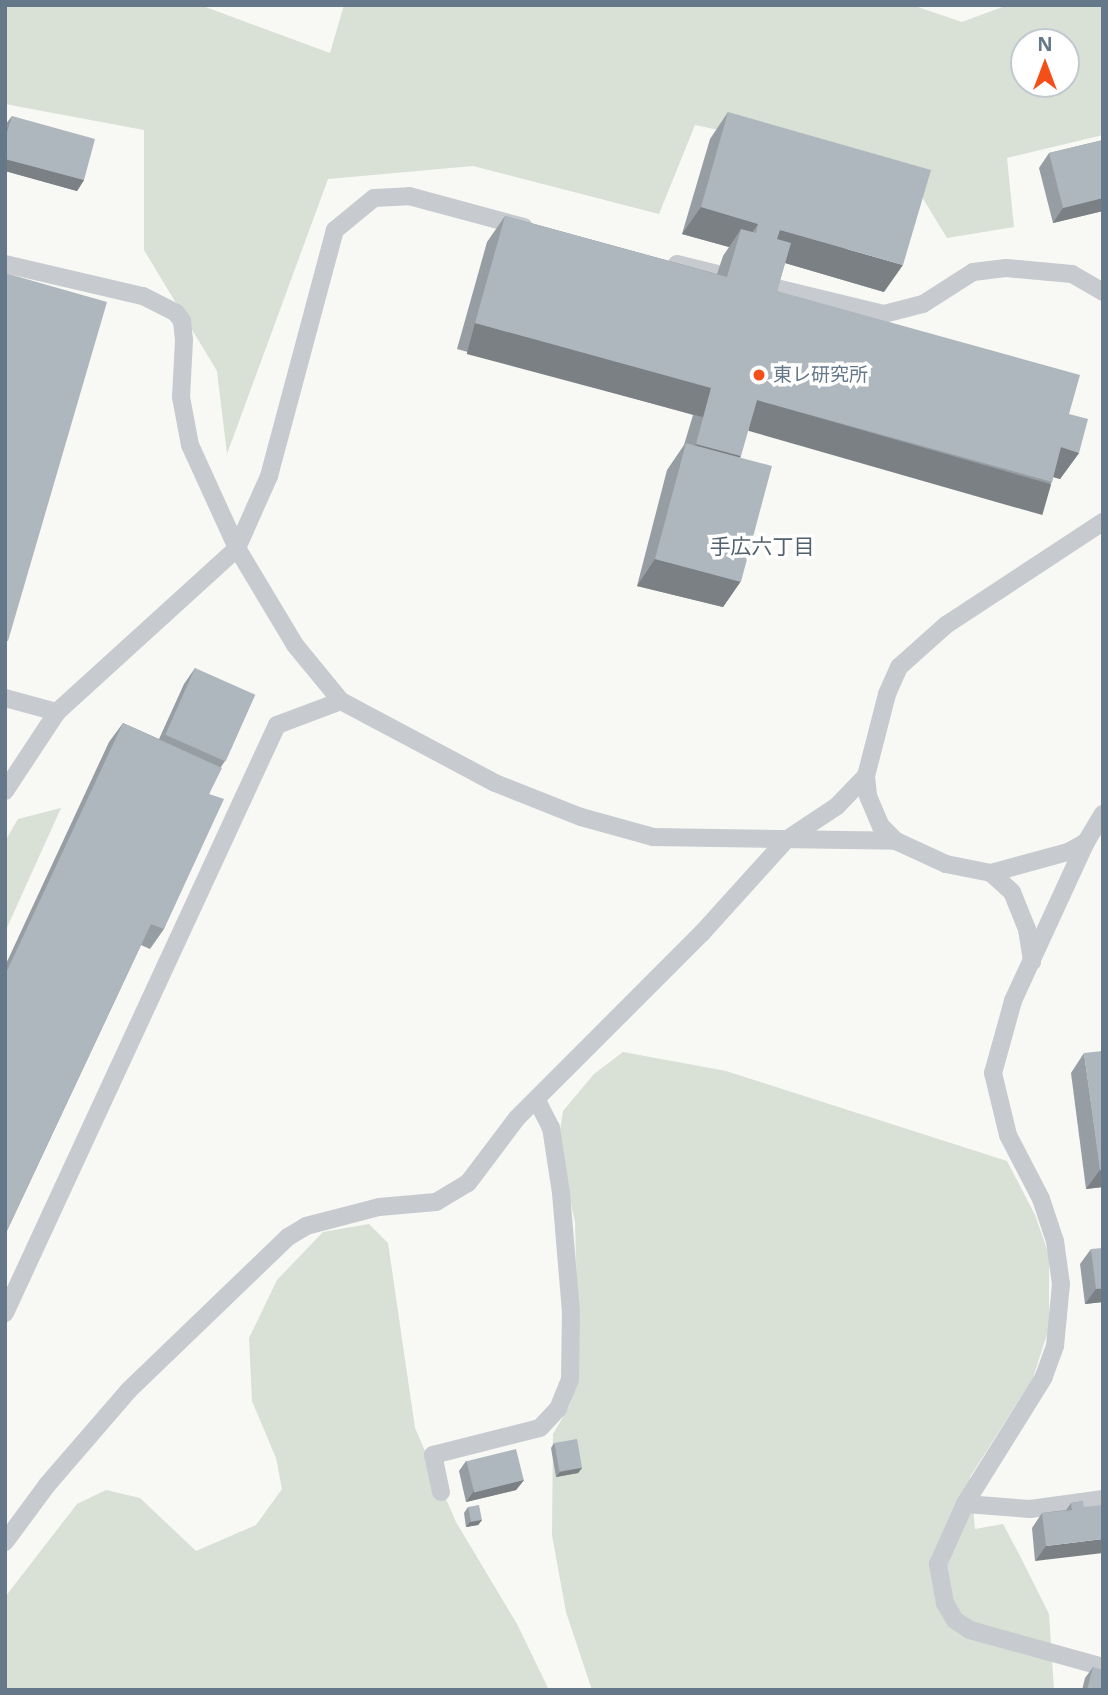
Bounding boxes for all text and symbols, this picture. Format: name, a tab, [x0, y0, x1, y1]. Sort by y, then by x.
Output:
north arrow	[1010, 28, 1080, 98]
text: N	[1037, 31, 1053, 57]
place label: 東レ研究所	[773, 364, 868, 386]
marker: 東レ研究所	[751, 367, 767, 383]
district label: 手広六丁目	[710, 533, 814, 559]

